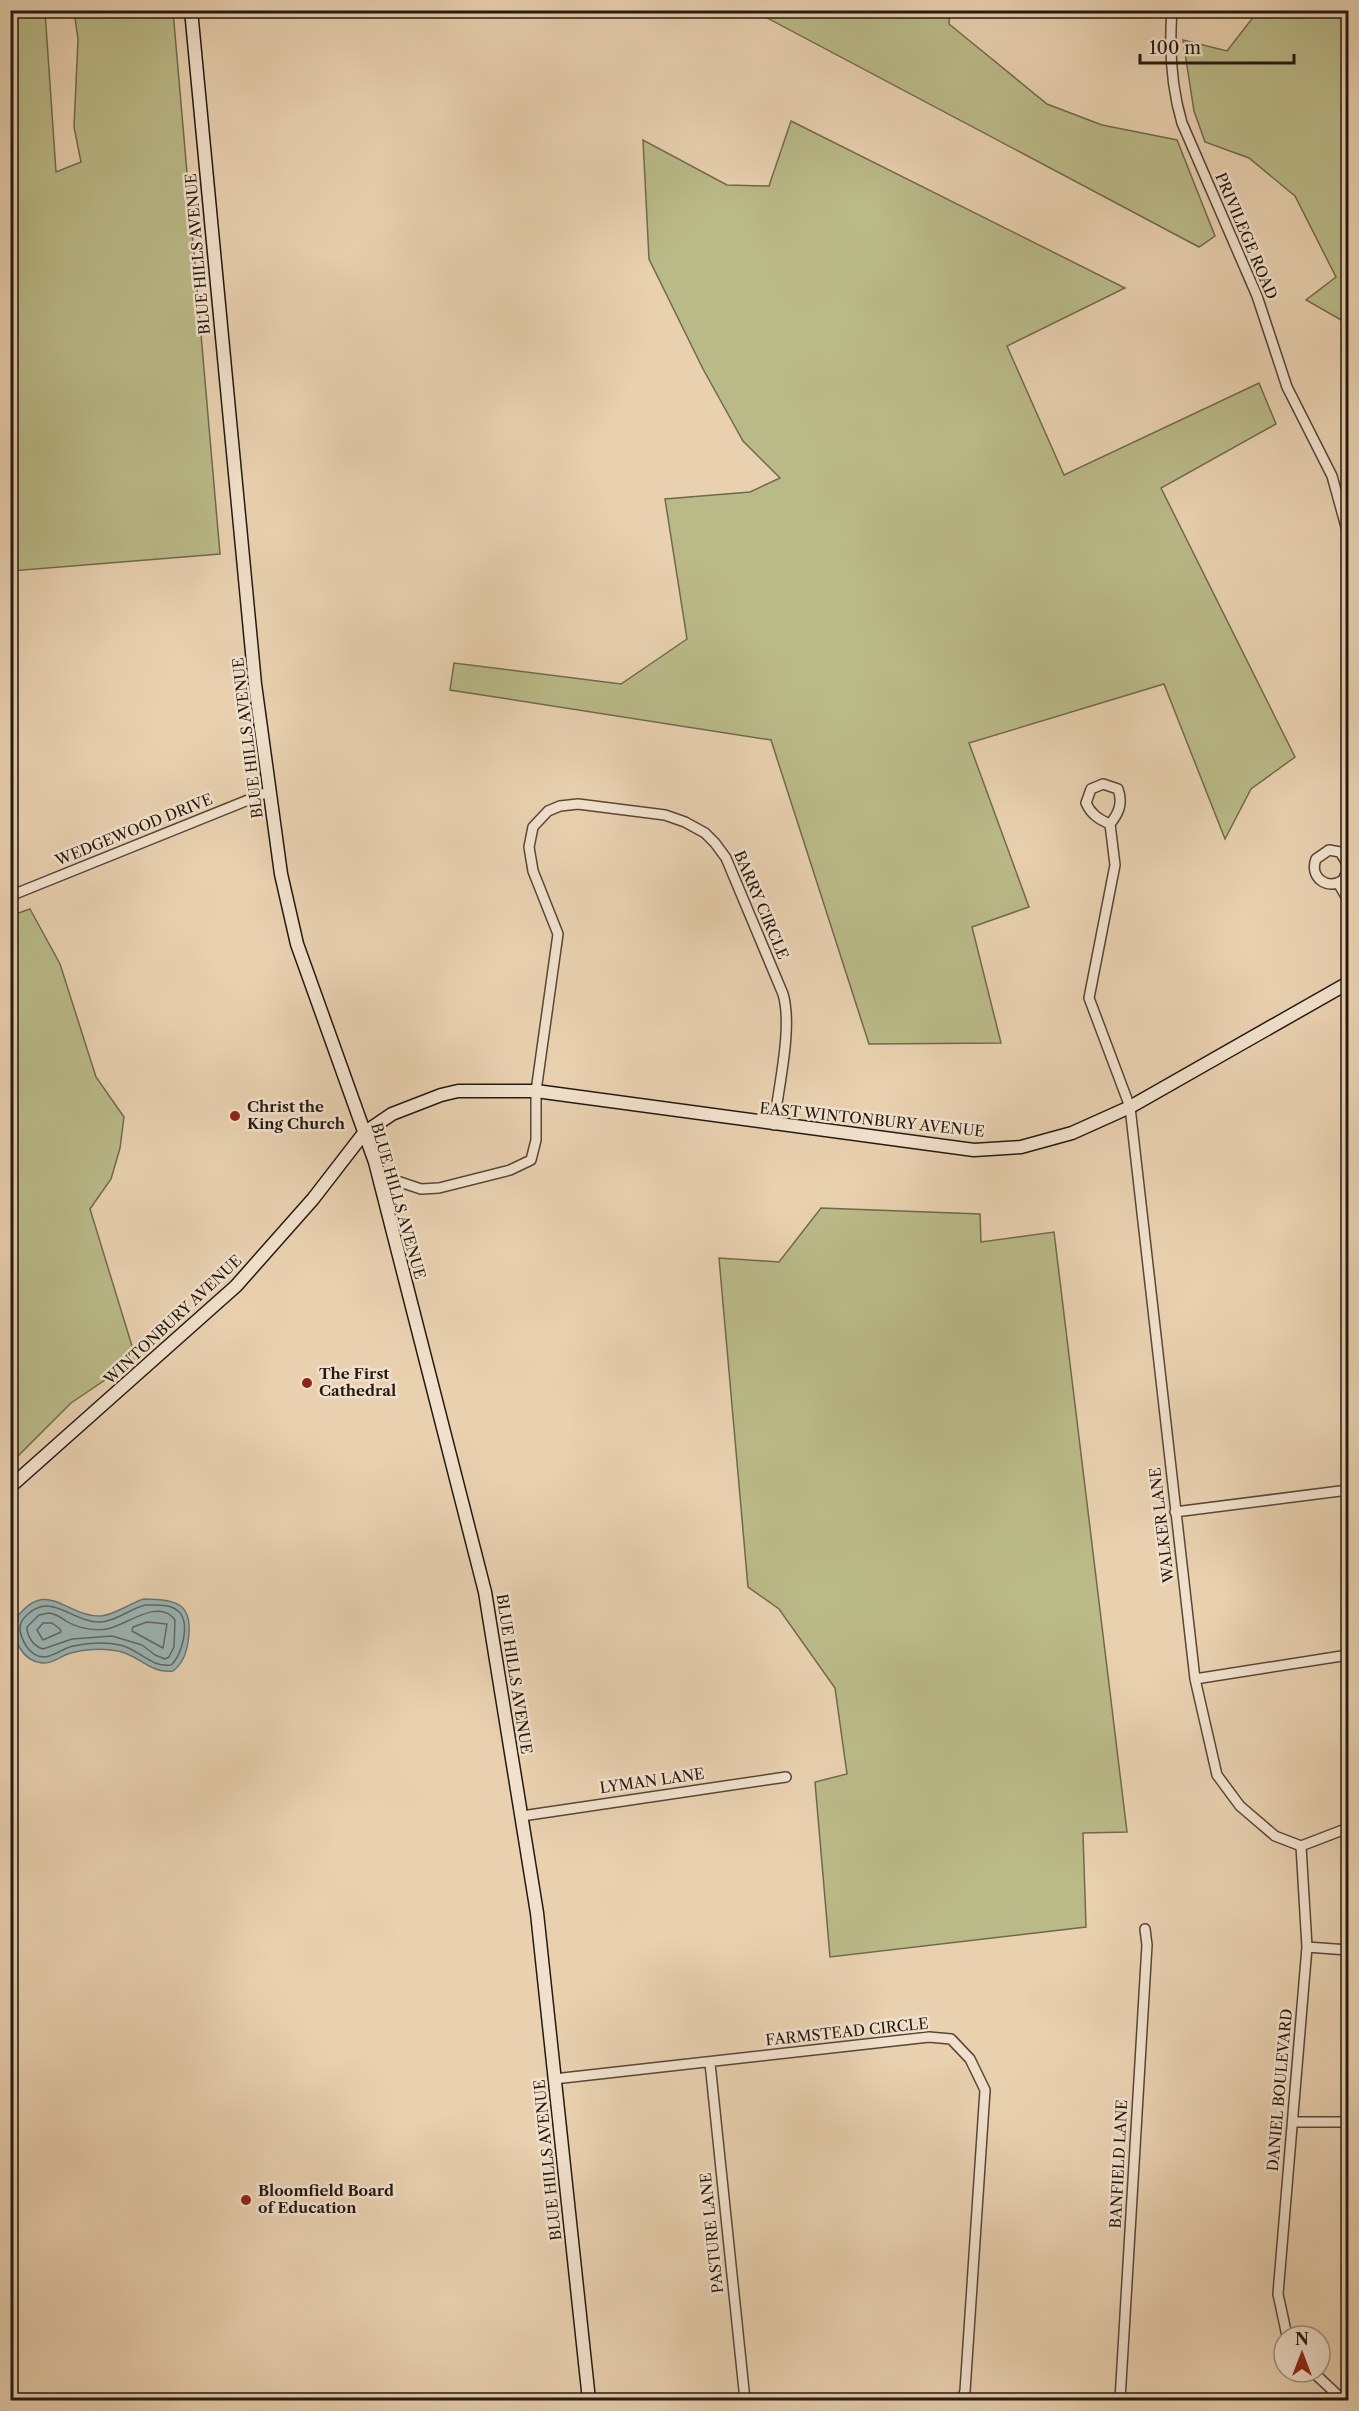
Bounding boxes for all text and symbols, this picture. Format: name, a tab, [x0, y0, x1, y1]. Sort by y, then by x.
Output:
scale bar	[1140, 27, 1294, 65]
text: 100 m	[1149, 37, 1201, 59]
street label: PRIVILEGE ROAD	[1211, 170, 1282, 302]
street label: BLUE HILLS AVENUE	[181, 173, 214, 336]
street label: BLUE HILLS AVENUE	[228, 657, 267, 820]
street label: WEDGEWOOD DRIVE	[51, 789, 215, 870]
street label: BARRY CIRCLE	[730, 848, 793, 962]
place label: Christ the King Church	[247, 1097, 346, 1133]
street label: EAST WINTONBURY AVENUE	[759, 1098, 986, 1141]
marker: Christ the King Church	[228, 1109, 242, 1123]
street label: BLUE HILLS AVENUE	[367, 1120, 430, 1281]
street label: WINTONBURY AVENUE	[99, 1251, 246, 1389]
place label: The First Cathedral	[319, 1364, 396, 1400]
marker: The First Cathedral	[300, 1376, 314, 1390]
street label: WALKER LANE	[1145, 1466, 1178, 1585]
street label: BLUE HILLS AVENUE	[492, 1592, 537, 1755]
street label: LYMAN LANE	[598, 1764, 705, 1797]
street label: DANIEL BOULEVARD	[1263, 2008, 1296, 2172]
street label: FARMSTEAD CIRCLE	[765, 2013, 929, 2050]
street label: BLUE HILLS AVENUE	[530, 2079, 565, 2242]
street label: BANFIELD LANE	[1106, 2099, 1131, 2229]
street label: PASTURE LANE	[696, 2172, 727, 2294]
place label: Bloomfield Board of Education	[258, 2181, 394, 2217]
marker: Bloomfield Board of Education	[239, 2193, 253, 2207]
north arrow	[1272, 2324, 1332, 2384]
text: N	[1295, 2329, 1309, 2349]

